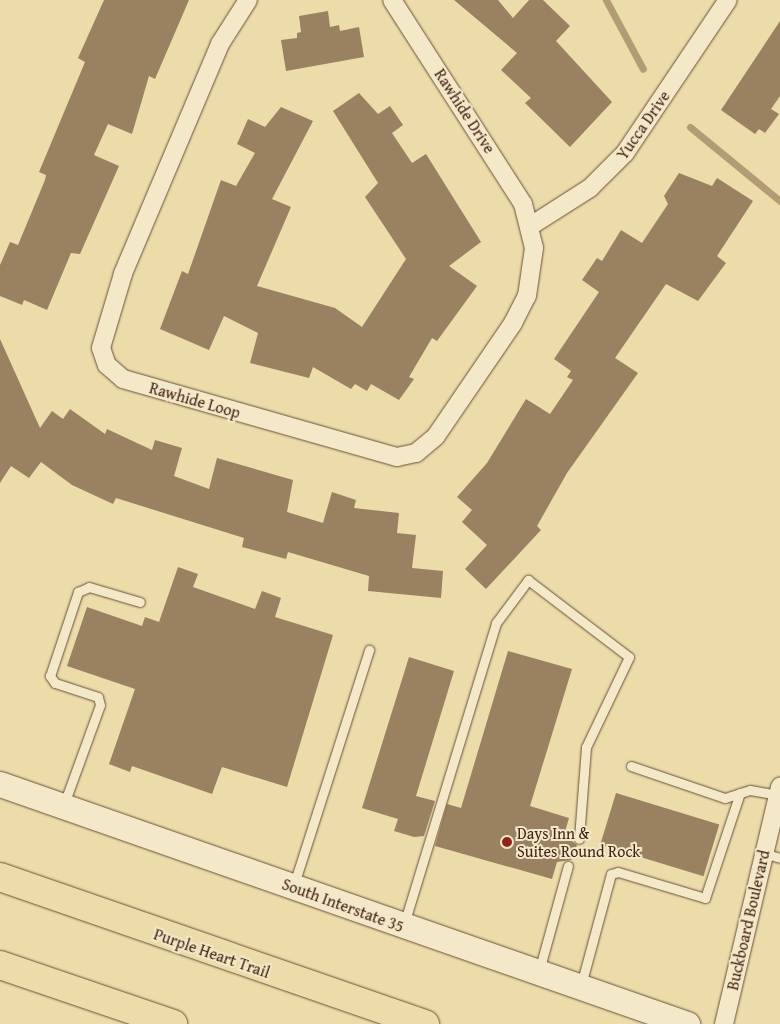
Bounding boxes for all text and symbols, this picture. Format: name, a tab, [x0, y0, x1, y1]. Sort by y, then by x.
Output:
street label: Rawhide Drive	[431, 65, 499, 157]
street label: Yucca Drive	[612, 87, 674, 163]
street label: Rawhide Loop	[147, 378, 243, 422]
place label: Days Inn & Suites Round Rock	[517, 823, 640, 861]
marker: Days Inn & Suites Round Rock	[501, 836, 513, 848]
street label: Buckboard Boulevard	[723, 848, 773, 992]
street label: South Interstate 35	[280, 874, 406, 936]
street label: Purple Heart Trail	[151, 924, 273, 982]

